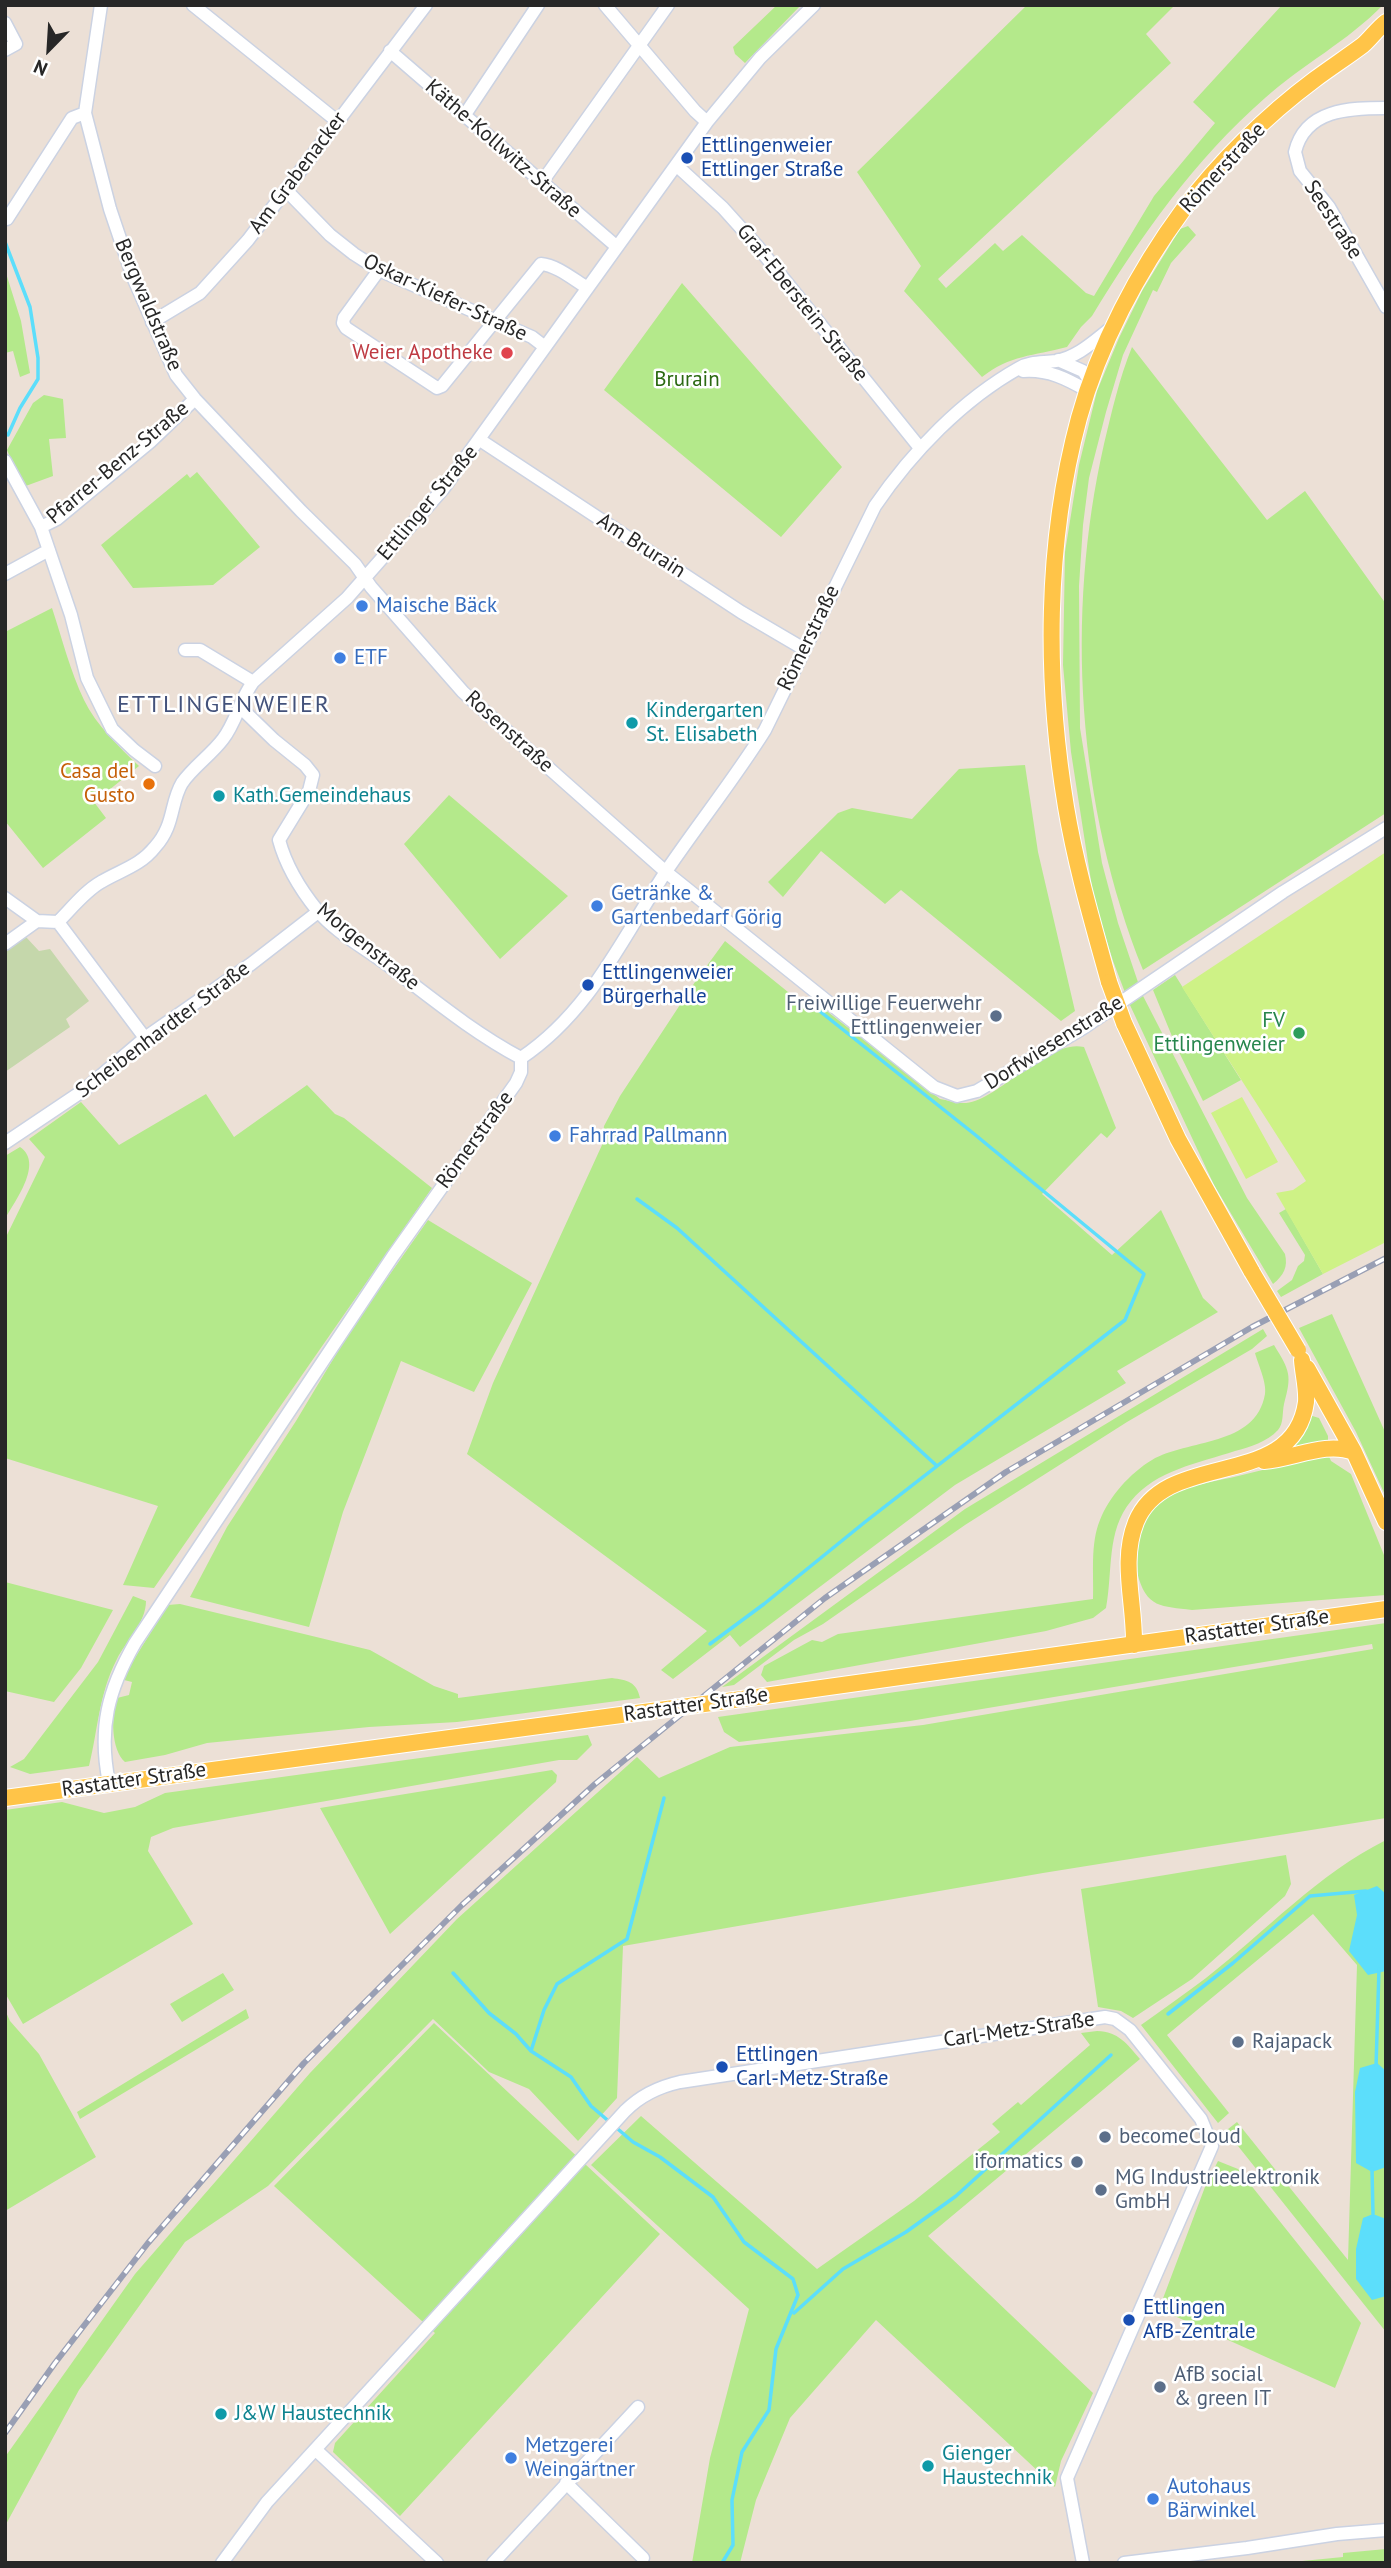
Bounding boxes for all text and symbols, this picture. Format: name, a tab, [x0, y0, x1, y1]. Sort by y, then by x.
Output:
north arrow	[14, 14, 84, 84]
text: N	[30, 55, 51, 82]
street label: Käthe-Kollwitz-Straße	[420, 74, 586, 224]
street label: Am Grabenacker	[244, 107, 352, 239]
street label: Römerstraße	[1175, 118, 1271, 218]
place label: Ettlingenweier Ettlinger Straße	[701, 133, 843, 183]
marker: Ettlingenweier Ettlinger Straße	[679, 150, 695, 166]
street label: Seestraße	[1298, 176, 1368, 264]
street label: Graf-Eberstein-Straße	[731, 219, 873, 387]
street label: Bergwaldstraße	[109, 235, 187, 375]
street label: Oskar-Kiefer-Straße	[359, 249, 531, 347]
place label: Weier Apotheke	[352, 340, 493, 366]
marker: Weier Apotheke	[499, 345, 515, 361]
park label: Brurain	[654, 367, 720, 393]
street label: Pfarrer-Benz-Straße	[42, 396, 194, 530]
street label: Ettlinger Straße	[373, 440, 483, 566]
street label: Am Brurain	[592, 508, 690, 584]
street label: Römerstraße	[773, 581, 845, 695]
place label: Maische Bäck	[376, 593, 497, 619]
marker: Maische Bäck	[354, 598, 370, 614]
place label: ETF	[354, 645, 388, 671]
marker: ETF	[332, 650, 348, 666]
street label: Rosenstraße	[460, 686, 558, 778]
district label: ETTLINGENWEIER	[119, 691, 329, 719]
place label: Kindergarten St. Elisabeth	[646, 698, 764, 748]
marker: Kindergarten St. Elisabeth	[624, 715, 640, 731]
place label: Casa del Gusto	[60, 759, 135, 809]
marker: Casa del Gusto	[141, 776, 157, 792]
place label: Kath.Gemeindehaus	[233, 783, 411, 809]
marker: Kath.Gemeindehaus	[211, 788, 227, 804]
place label: Getränke & Gartenbedarf Görig	[611, 881, 782, 931]
street label: Morgenstraße	[311, 898, 425, 996]
marker: Getränke & Gartenbedarf Görig	[589, 898, 605, 914]
street label: Scheibenhardter Straße	[71, 956, 255, 1104]
place label: Ettlingenweier Bürgerhalle	[602, 960, 733, 1010]
marker: Ettlingenweier Bürgerhalle	[580, 977, 596, 993]
street label: Dorfwiesenstraße	[980, 990, 1128, 1096]
place label: Freiwillige Feuerwehr Ettlingenweier	[786, 991, 982, 1041]
marker: Freiwillige Feuerwehr Ettlingenweier	[988, 1008, 1004, 1024]
place label: FV Ettlingenweier	[1154, 1008, 1285, 1058]
marker: FV Ettlingenweier	[1291, 1025, 1307, 1041]
street label: Römerstraße	[431, 1086, 519, 1194]
place label: Fahrrad Pallmann	[569, 1123, 727, 1149]
marker: Fahrrad Pallmann	[547, 1128, 563, 1144]
street label: Rastatter Straße	[1183, 1604, 1331, 1650]
street label: Rastatter Straße	[622, 1682, 770, 1728]
street label: Rastatter Straße	[60, 1757, 208, 1803]
street label: Carl-Metz-Straße	[942, 2007, 1096, 2053]
place label: Rajapack	[1252, 2029, 1332, 2055]
marker: Rajapack	[1230, 2034, 1246, 2050]
place label: Ettlingen Carl-Metz-Straße	[736, 2042, 888, 2092]
marker: Ettlingen Carl-Metz-Straße	[714, 2059, 730, 2075]
place label: becomeCloud	[1119, 2124, 1241, 2150]
marker: becomeCloud	[1097, 2129, 1113, 2145]
place label: iformatics	[974, 2149, 1063, 2175]
marker: iformatics	[1069, 2154, 1085, 2170]
place label: MG Industrieelektronik GmbH	[1115, 2165, 1320, 2215]
marker: MG Industrieelektronik GmbH	[1093, 2182, 1109, 2198]
place label: Ettlingen AfB-Zentrale	[1143, 2295, 1256, 2345]
marker: Ettlingen AfB-Zentrale	[1121, 2312, 1137, 2328]
place label: AfB social & green IT	[1174, 2362, 1271, 2412]
marker: AfB social & green IT	[1152, 2379, 1168, 2395]
place label: J&W Haustechnik	[235, 2401, 391, 2427]
marker: J&W Haustechnik	[213, 2406, 229, 2422]
place label: Metzgerei Weingärtner	[525, 2433, 635, 2483]
place label: Gienger Haustechnik	[942, 2441, 1052, 2491]
marker: Metzgerei Weingärtner	[503, 2450, 519, 2466]
marker: Gienger Haustechnik	[920, 2458, 936, 2474]
place label: Autohaus Bärwinkel	[1167, 2474, 1256, 2524]
marker: Autohaus Bärwinkel	[1145, 2491, 1161, 2507]

